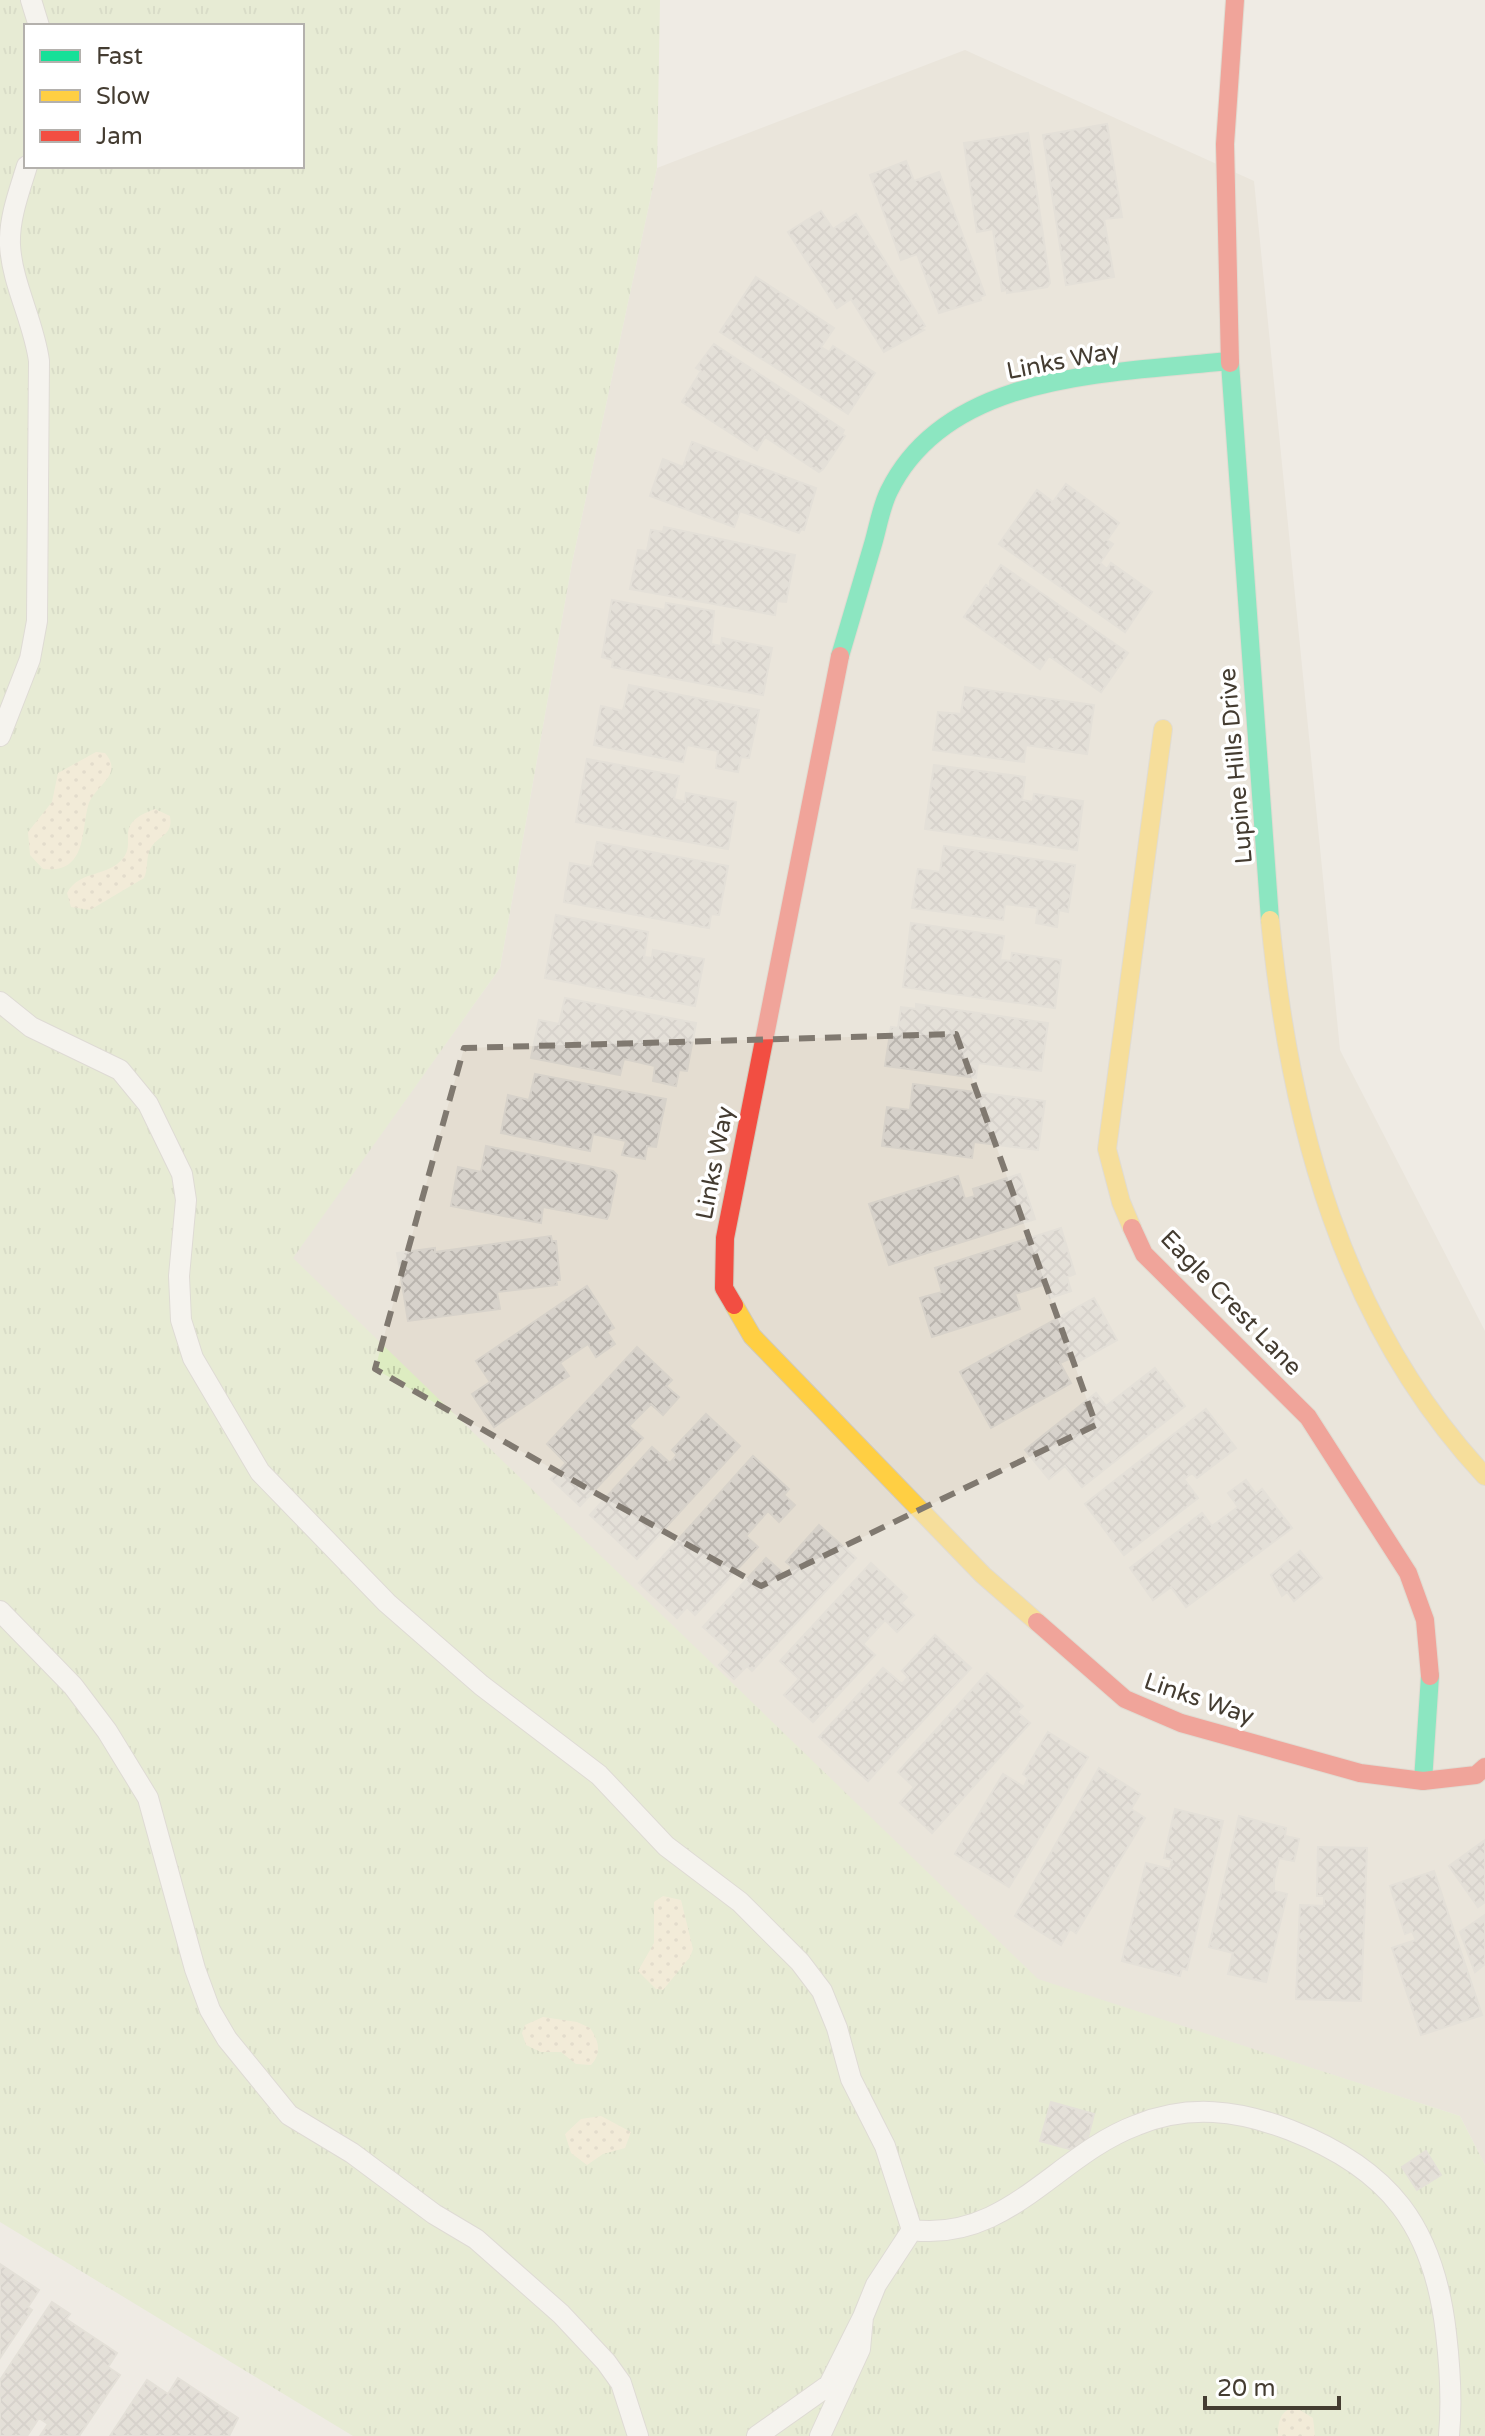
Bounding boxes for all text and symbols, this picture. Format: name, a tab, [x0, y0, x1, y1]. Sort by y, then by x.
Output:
legend	[24, 24, 304, 168]
text: Fast	[96, 42, 143, 71]
text: Slow	[96, 82, 150, 111]
text: Jam	[96, 122, 143, 151]
street label: Links Way	[1004, 336, 1122, 386]
street label: Lupine Hills Drive	[1213, 667, 1259, 865]
street label: Links Way	[690, 1104, 740, 1222]
street label: Eagle Crest Lane	[1154, 1224, 1308, 1382]
street label: Links Way	[1140, 1667, 1258, 1731]
scale bar	[1205, 2360, 1339, 2410]
text: 20 m	[1217, 2374, 1275, 2403]

